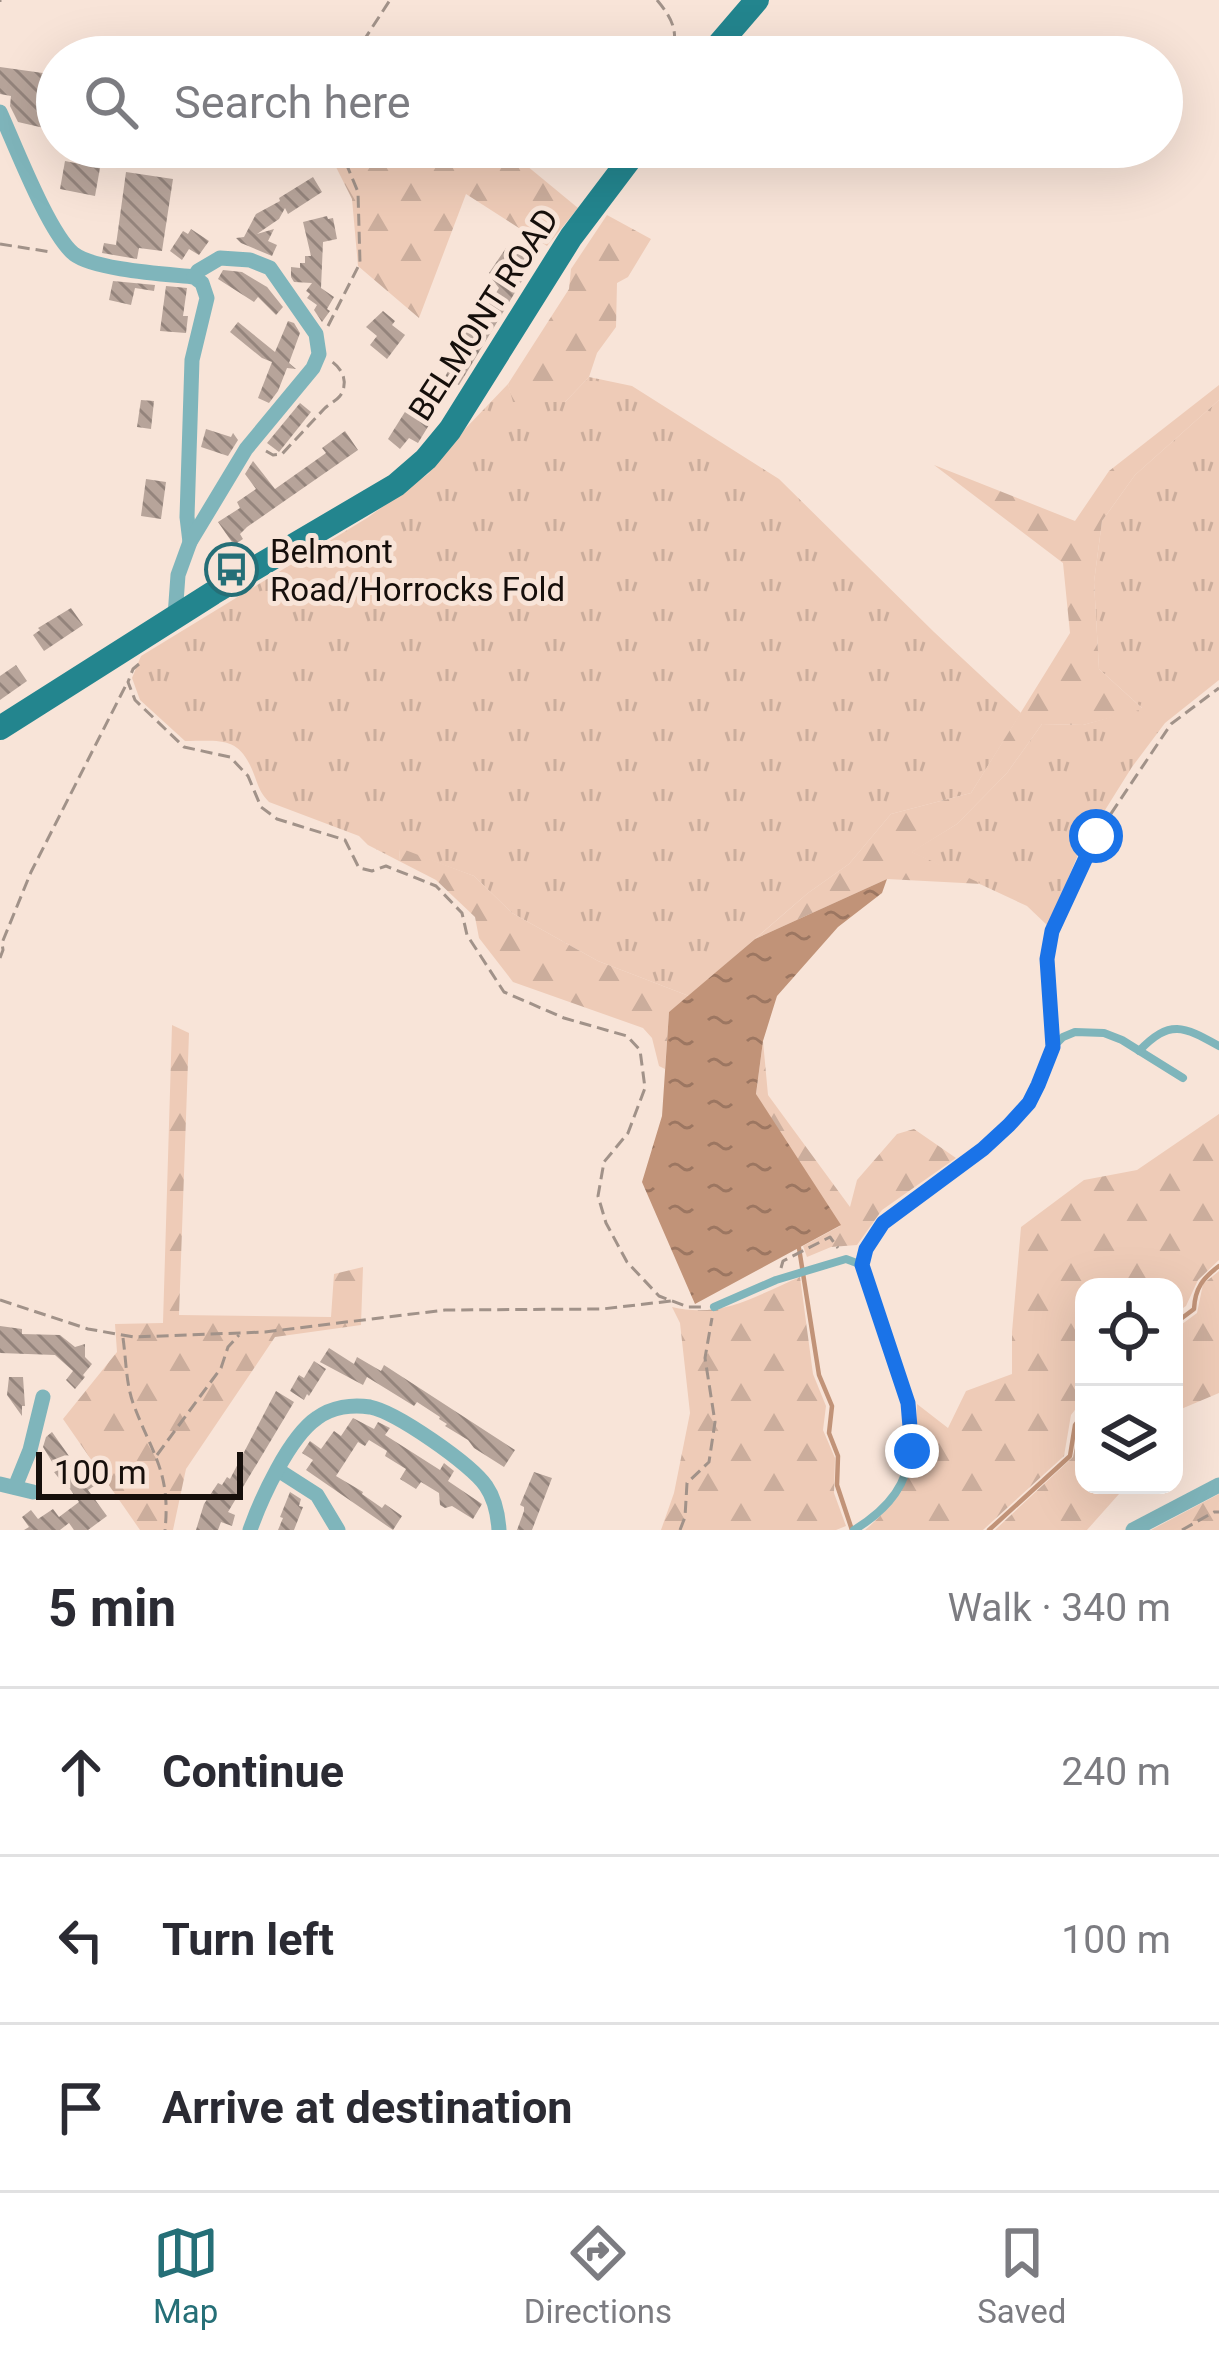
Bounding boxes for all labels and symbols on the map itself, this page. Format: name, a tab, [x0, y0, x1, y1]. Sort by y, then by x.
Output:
street label: BELMONT ROAD	[400, 201, 566, 428]
place label: Belmont Road/Horrocks Fold	[270, 532, 565, 609]
bus stop icon: Belmont Road/Horrocks Fold	[203, 542, 259, 598]
route start	[1069, 809, 1123, 863]
route end	[885, 1424, 939, 1478]
scale bar	[36, 1446, 243, 1499]

